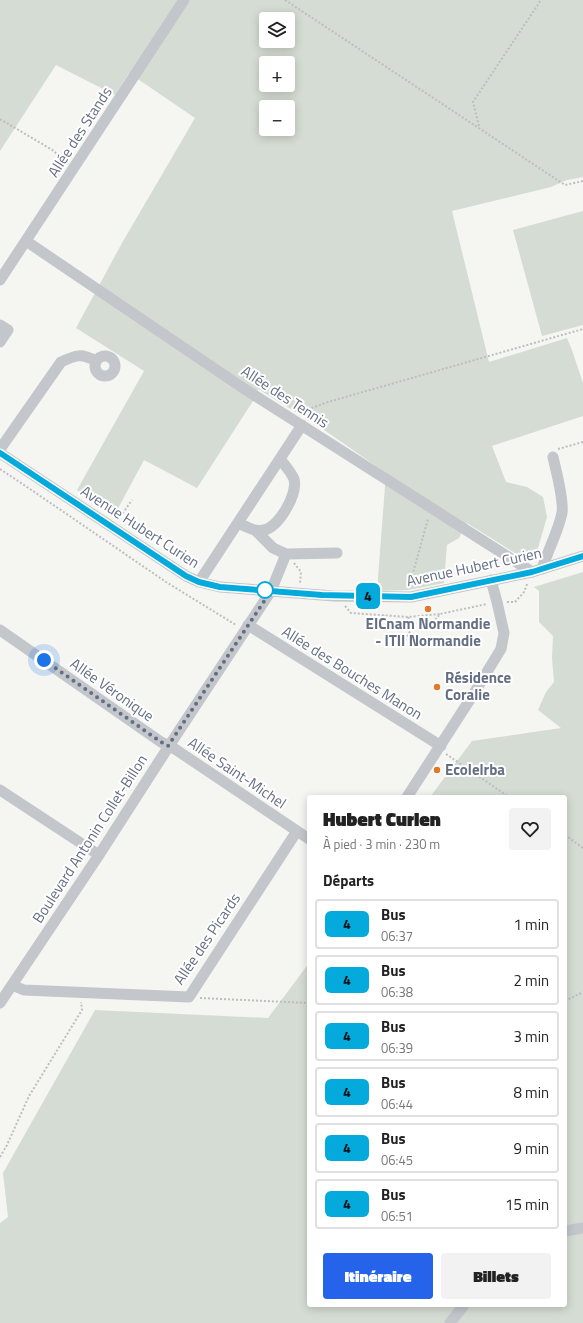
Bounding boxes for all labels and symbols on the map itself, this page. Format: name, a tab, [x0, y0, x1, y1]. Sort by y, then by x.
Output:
street label: Allée des Stands	[42, 82, 118, 182]
street label: Allée des Tennis	[237, 360, 334, 434]
street label: Avenue Hubert Curien	[76, 479, 204, 574]
street label: Avenue Hubert Curien	[404, 541, 544, 592]
unlabelled marker	[256, 581, 274, 599]
line badge: 4	[355, 583, 381, 609]
marker: EICnam Normandie - ITII Normandie	[423, 604, 433, 614]
place label: EICnam Normandie - ITII Normandie	[366, 612, 491, 652]
street label: Allée des Bouches Manon	[278, 620, 427, 725]
your location	[34, 650, 54, 670]
street label: Allée Véronique	[66, 652, 159, 727]
place label: Résidence Coralie	[445, 666, 512, 706]
marker: Résidence Coralie	[432, 682, 442, 692]
street label: Allée Saint-Michel	[183, 731, 291, 814]
street label: Boulevard Antonin Collet-Billon	[26, 750, 153, 928]
place label: Ecolelrba	[445, 758, 505, 781]
marker: Ecolelrba	[432, 765, 442, 775]
street label: Allée des Picards	[167, 888, 246, 989]

